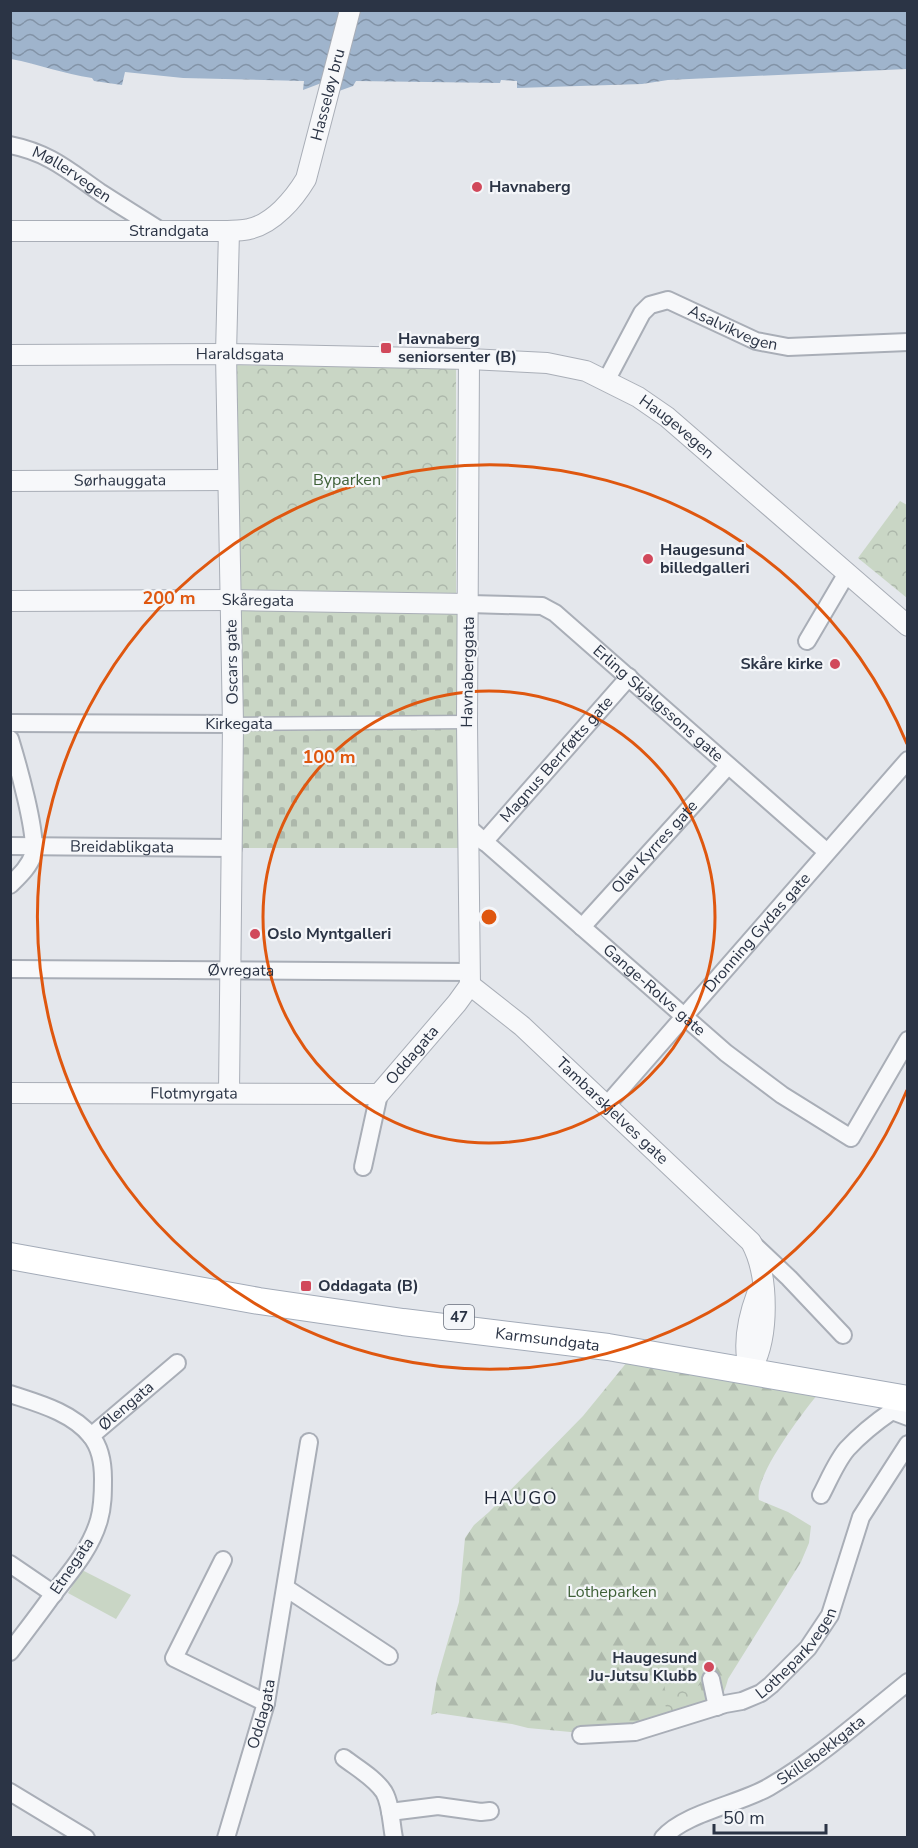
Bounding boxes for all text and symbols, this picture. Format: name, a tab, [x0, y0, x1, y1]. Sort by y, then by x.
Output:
street label: Hasseløy bru	[305, 46, 350, 143]
street label: Møllervegen	[29, 141, 116, 208]
place label: Havnaberg	[489, 176, 571, 198]
marker: Havnaberg	[470, 180, 484, 194]
street label: Strandgata	[129, 220, 209, 242]
street label: Asalvikvegen	[684, 300, 779, 356]
place label: Havnaberg seniorsenter (B)	[398, 328, 517, 368]
marker: Havnaberg seniorsenter (B)	[379, 341, 393, 355]
street label: Haraldsgata	[196, 343, 284, 366]
street label: Haugevegen	[635, 390, 719, 464]
street label: Sørhauggata	[74, 469, 166, 492]
park label: Byparken	[313, 469, 381, 491]
place label: Haugesund billedgalleri	[660, 539, 750, 579]
marker: Haugesund billedgalleri	[641, 552, 655, 566]
text: 200 m	[142, 586, 196, 610]
street label: Skåregata	[222, 589, 294, 612]
street label: Havnaberggata	[456, 616, 480, 728]
street label: Oscars gate	[220, 619, 244, 705]
street label: Erling Skjalgssons gate	[588, 640, 728, 767]
place label: Skåre kirke	[741, 653, 823, 675]
marker: Skåre kirke	[828, 657, 842, 671]
street label: Magnus Berrføtts gate	[495, 691, 618, 827]
street label: Kirkegata	[205, 713, 273, 735]
text: 100 m	[302, 745, 356, 769]
street label: Olav Kyrres gate	[606, 795, 703, 899]
street label: Breidablikgata	[70, 836, 174, 858]
street label: Dronning Gydas gate	[699, 868, 816, 997]
centre of rings	[479, 907, 499, 927]
place label: Oslo Myntgalleri	[267, 923, 391, 945]
marker: Oslo Myntgalleri	[248, 927, 262, 941]
street label: Gange-Rolvs gate	[598, 939, 710, 1041]
street label: Øvregata	[208, 959, 274, 982]
street label: Oddagata	[381, 1021, 444, 1090]
street label: Tambarskjelves gate	[551, 1052, 673, 1169]
street label: Flotmyrgata	[150, 1082, 238, 1105]
place label: Oddagata (B)	[318, 1275, 419, 1297]
marker: Oddagata (B)	[299, 1279, 313, 1293]
road number: 47	[444, 1305, 474, 1329]
street label: Karmsundgata	[494, 1322, 601, 1357]
street label: Ølengata	[94, 1376, 159, 1436]
district label: HAUGO	[484, 1486, 558, 1510]
street label: Etnegata	[45, 1533, 99, 1599]
park label: Lotheparken	[567, 1581, 657, 1603]
street label: Lotheparkvegen	[751, 1605, 843, 1704]
place label: Haugesund Ju-Jutsu Klubb	[588, 1647, 697, 1687]
marker: Haugesund Ju-Jutsu Klubb	[702, 1660, 716, 1674]
street label: Oddagata	[242, 1678, 281, 1752]
street label: Skillebekkgata	[772, 1710, 870, 1791]
scale bar	[714, 1797, 826, 1835]
text: 50 m	[723, 1806, 765, 1830]

